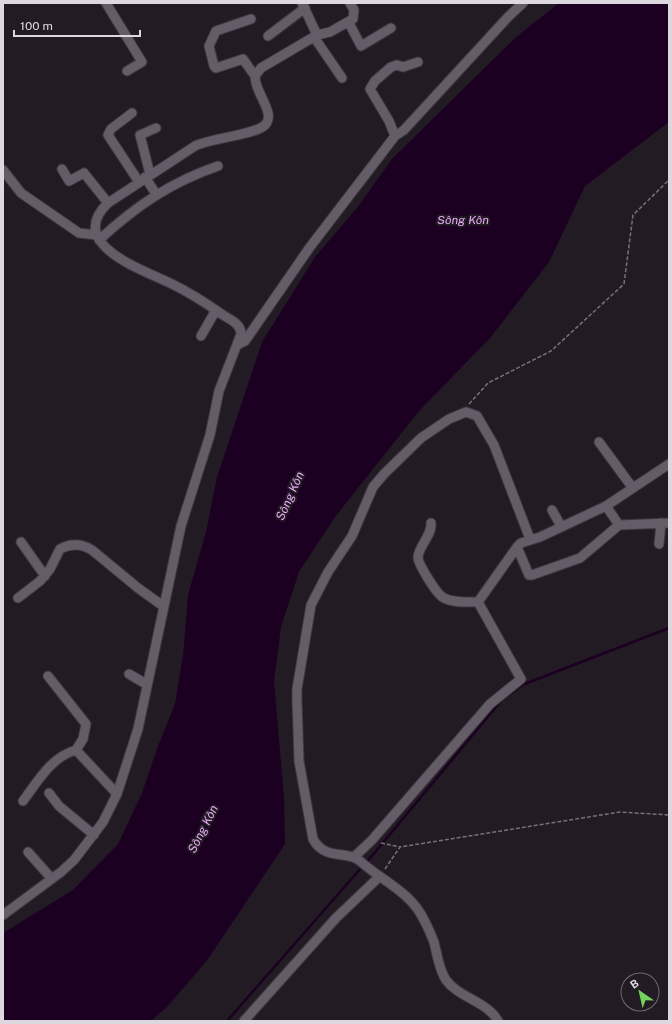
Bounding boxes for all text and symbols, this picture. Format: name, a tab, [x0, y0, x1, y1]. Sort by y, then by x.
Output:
scale bar	[14, 12, 140, 38]
text: 100 m	[20, 19, 53, 33]
water label: Sông Kôn	[437, 213, 489, 227]
water label: Sông Kôn	[273, 469, 307, 523]
water label: Sông Kôn	[185, 802, 221, 855]
north arrow	[620, 972, 660, 1012]
text: B	[628, 976, 641, 991]

